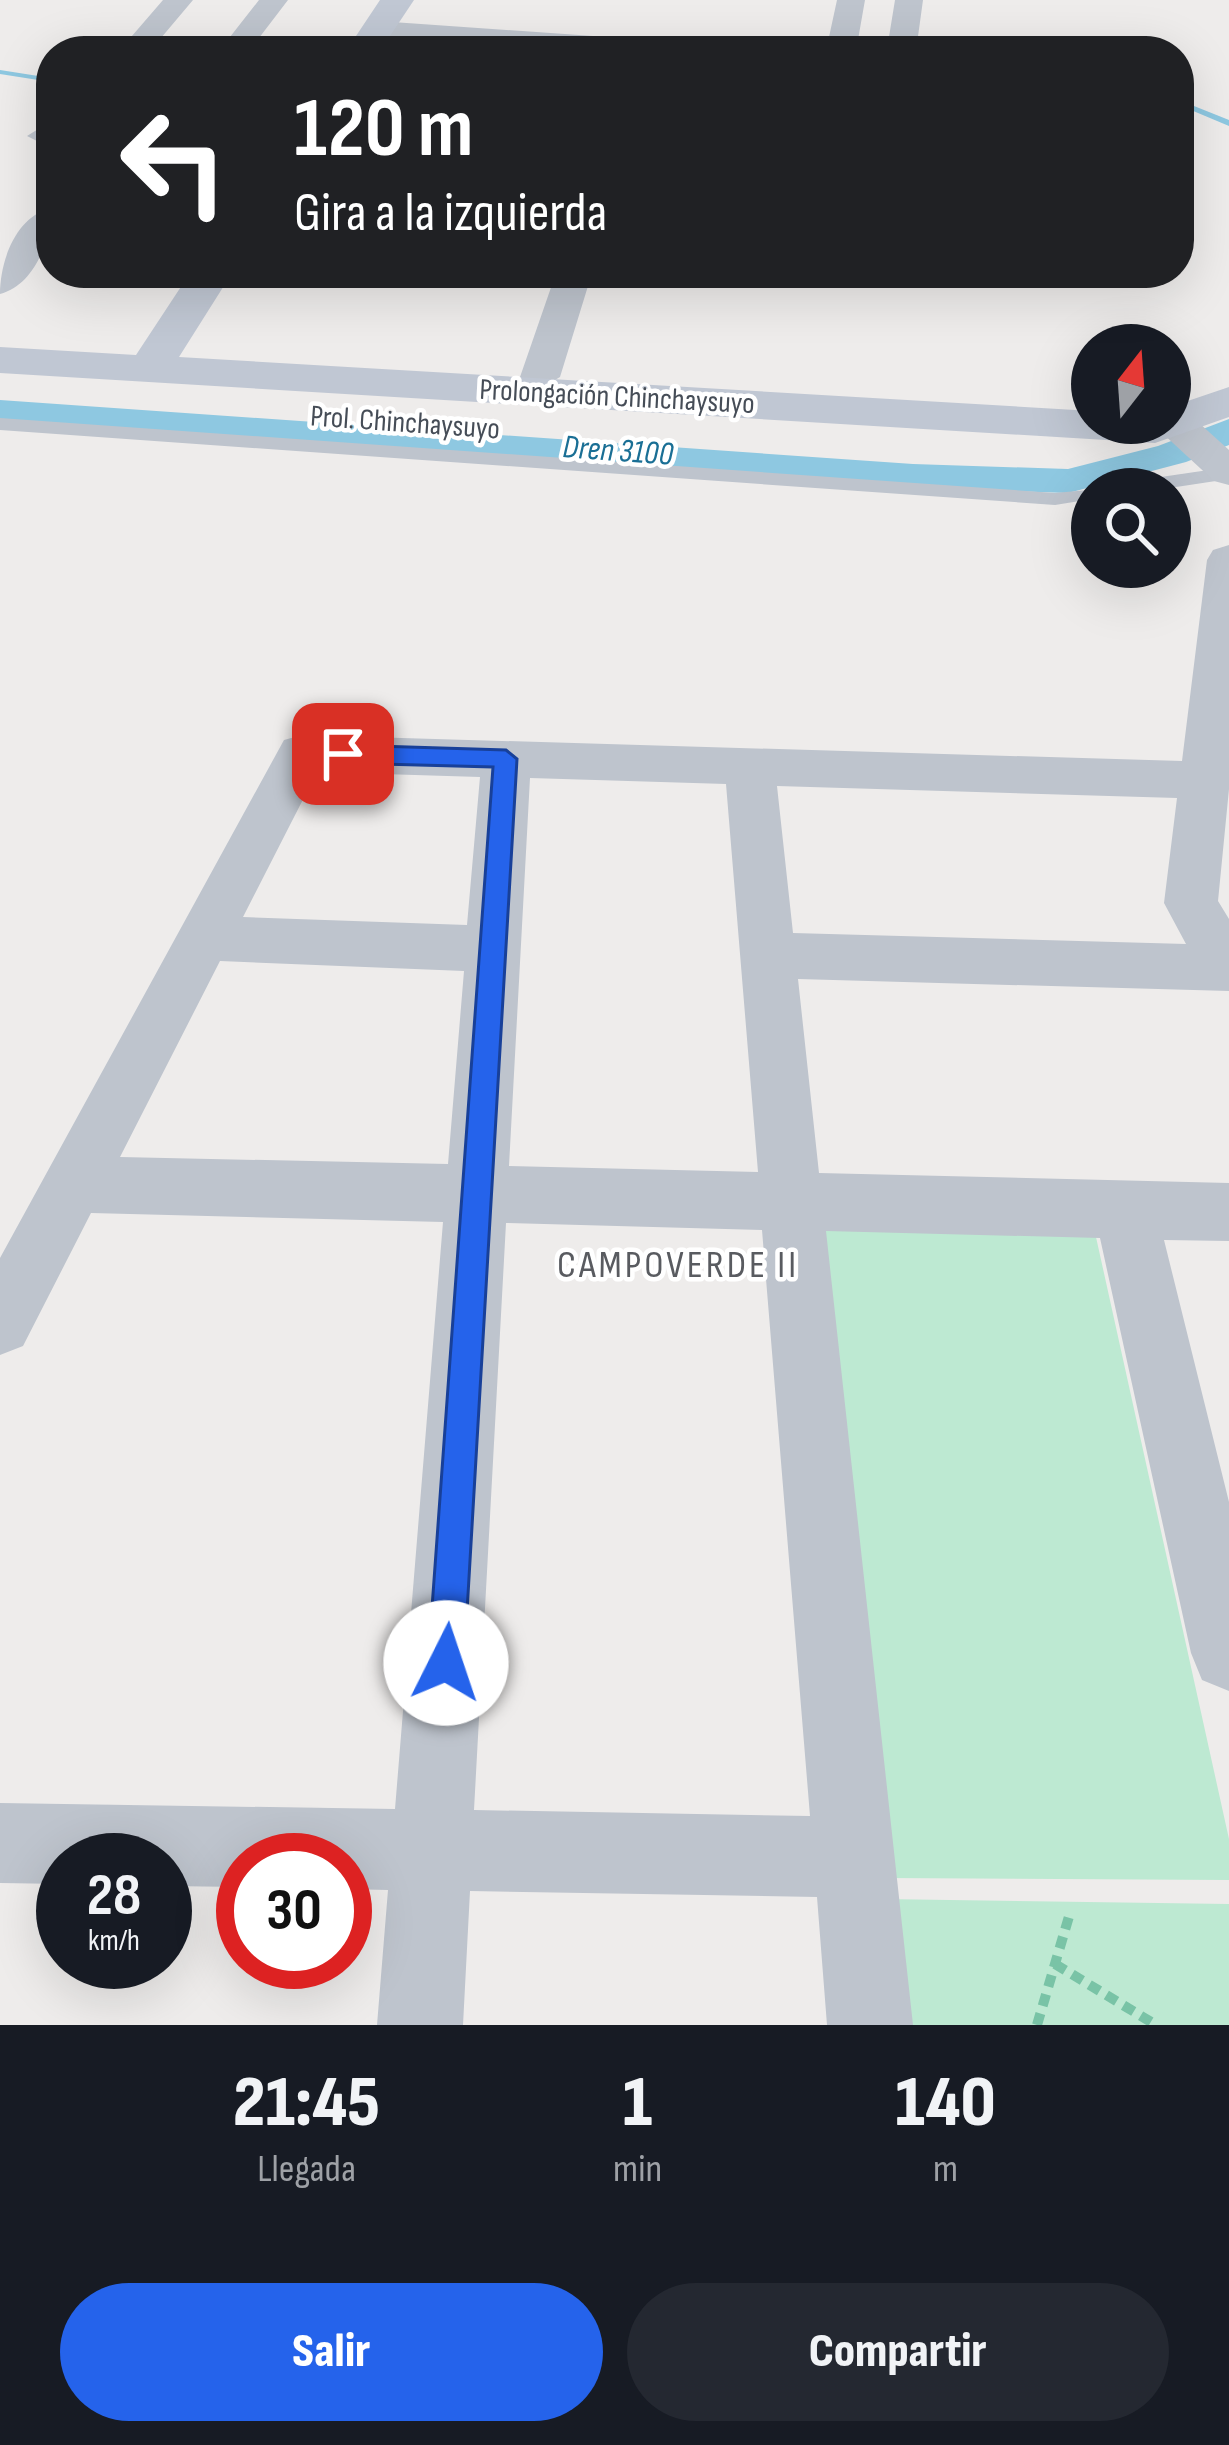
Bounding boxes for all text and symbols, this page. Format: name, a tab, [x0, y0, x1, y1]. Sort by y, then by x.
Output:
text: 120 m	[294, 79, 473, 180]
icon: left	[96, 84, 252, 240]
text: Gira a la izquierda	[294, 181, 607, 246]
north arrow	[1071, 324, 1191, 444]
map controls	[1071, 324, 1191, 588]
street label: Prolongación Chinchaysuyo	[478, 372, 756, 422]
street label: Prol. Chinchaysuyo	[309, 398, 501, 448]
water label: Dren 3100	[561, 427, 675, 475]
button: search	[1071, 468, 1191, 588]
pin	[292, 703, 394, 805]
icon: arrive	[310, 721, 376, 787]
district label: CAMPOVERDE II	[557, 1242, 799, 1289]
position arrow	[383, 1600, 509, 1726]
speed limit sign: 30	[216, 1833, 372, 1989]
text: 28	[87, 1860, 141, 1932]
text: km/h	[88, 1923, 140, 1959]
text: 21:45	[233, 2060, 380, 2147]
text: 1	[623, 2060, 652, 2147]
text: 140	[895, 2060, 996, 2147]
text: Llegada	[257, 2146, 356, 2193]
text: min	[613, 2146, 662, 2193]
text: m	[933, 2146, 958, 2193]
button: Salir	[60, 2283, 603, 2421]
button: Compartir	[627, 2283, 1169, 2421]

